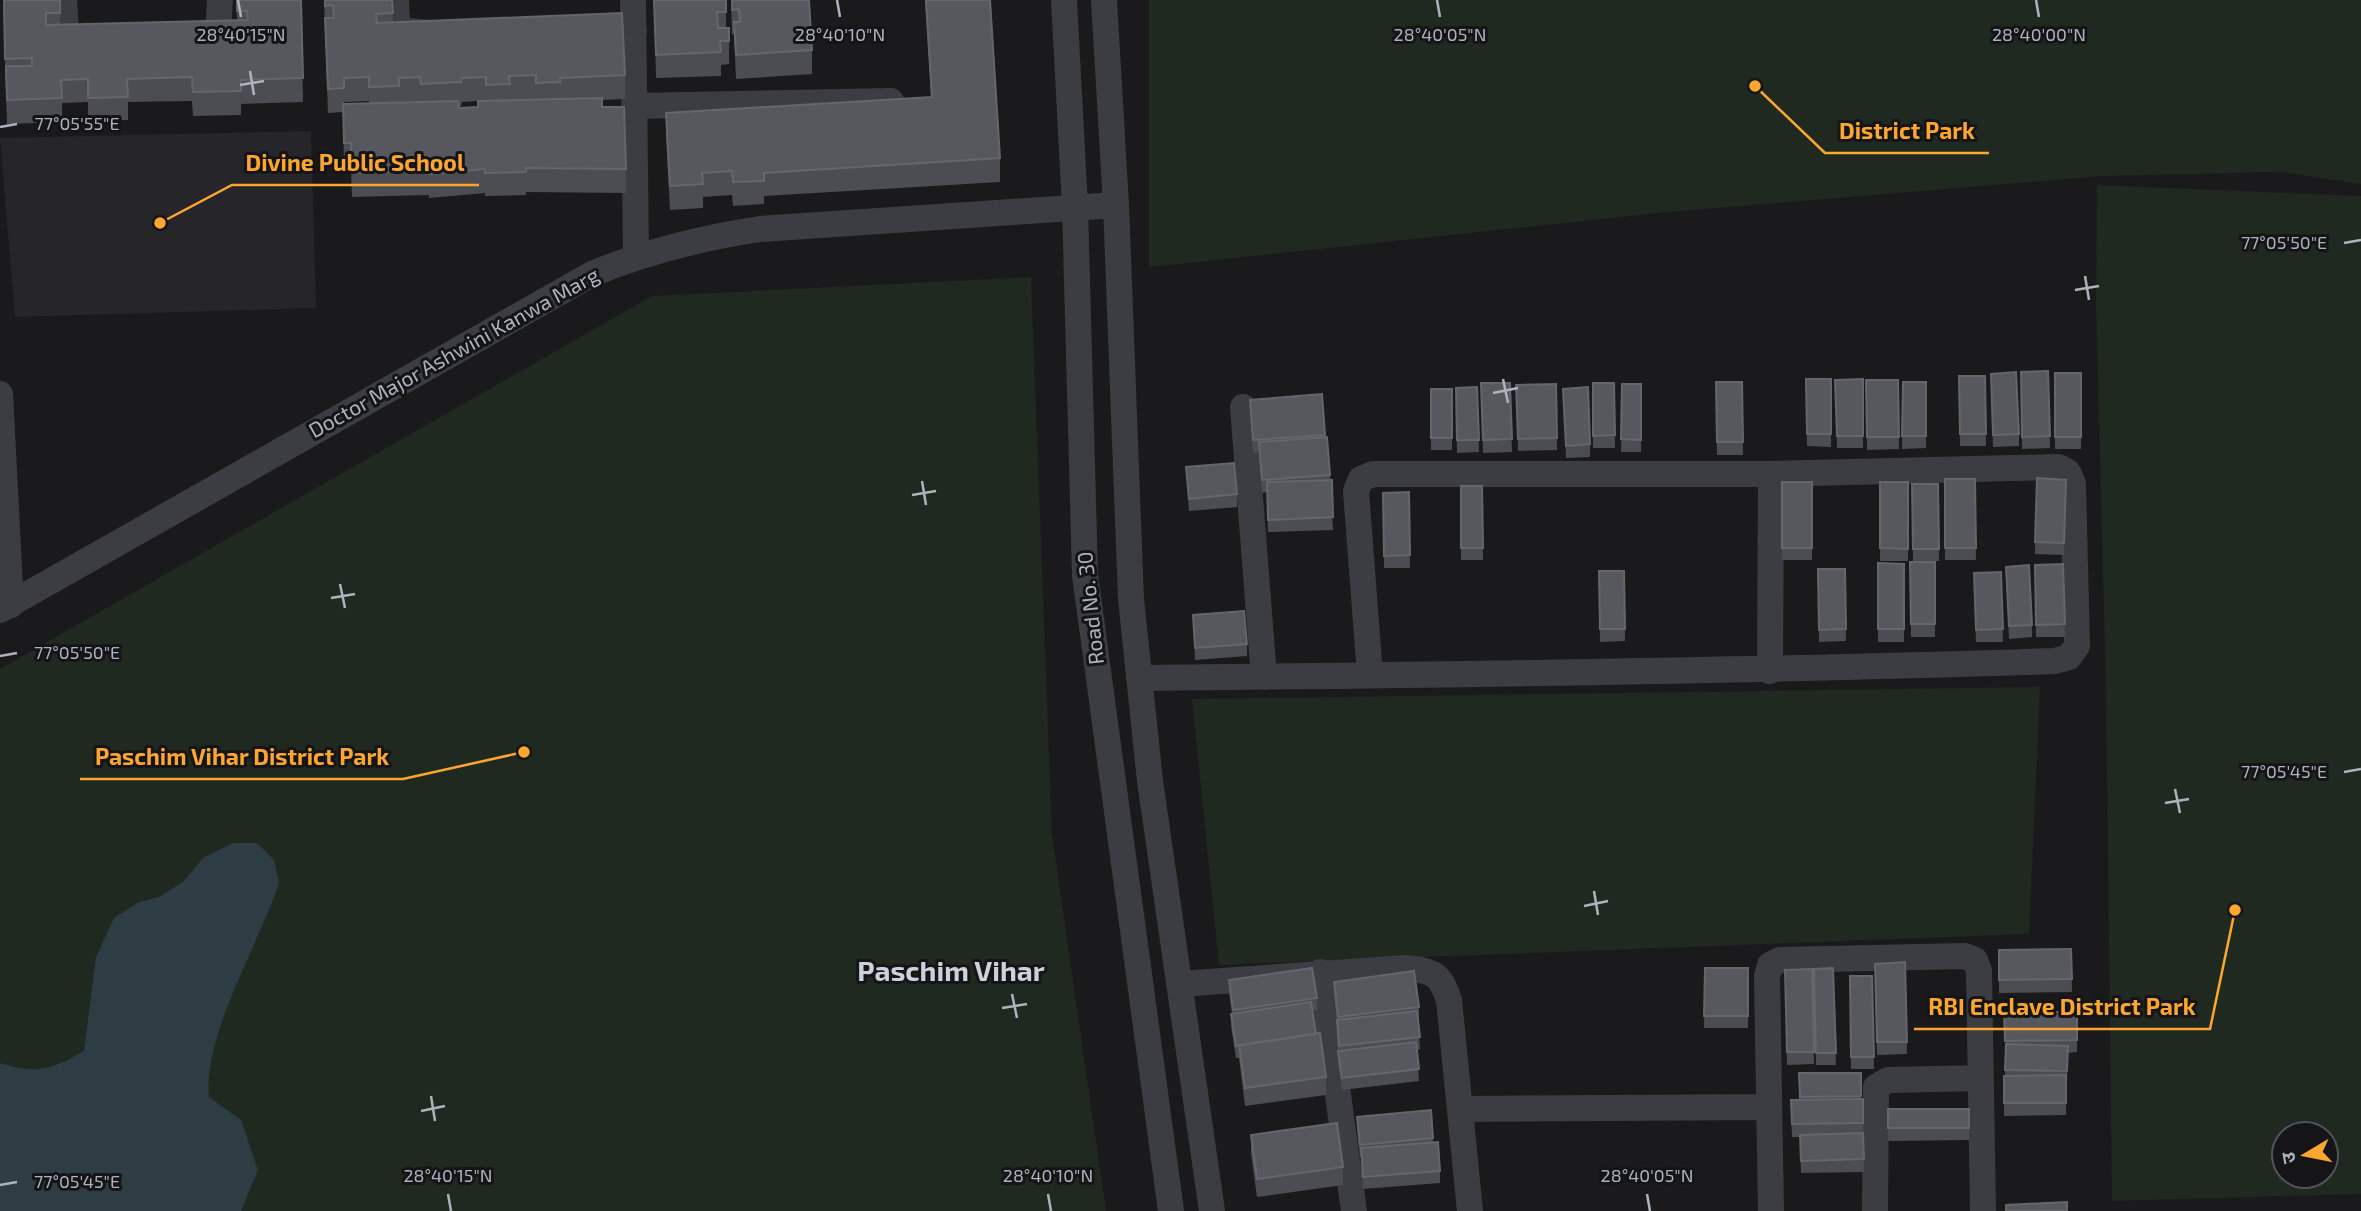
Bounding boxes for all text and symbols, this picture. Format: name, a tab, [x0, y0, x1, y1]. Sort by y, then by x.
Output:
text: 28°40'15"N	[196, 23, 286, 45]
text: 28°40'10"N	[795, 23, 885, 45]
text: 28°40'05"N	[1394, 23, 1486, 45]
text: 28°40'00"N	[1992, 23, 2086, 45]
callout: District Park	[1825, 109, 1989, 153]
text: 77°05'55"E	[35, 112, 119, 134]
text: District Park	[1839, 116, 1975, 144]
callout: Divine Public School	[232, 141, 479, 185]
text: Divine Public School	[246, 148, 465, 176]
text: 77°05'50"E	[2241, 231, 2327, 253]
street label: Doctor Major Ashwini Kanwa Marg	[304, 261, 604, 443]
street label: Road No. 30	[1071, 550, 1108, 666]
text: 77°05'50"E	[34, 641, 120, 663]
callout: Paschim Vihar District Park	[80, 735, 403, 779]
text: Paschim Vihar District Park	[95, 742, 389, 770]
text: 77°05'45"E	[2241, 760, 2327, 782]
district label: Paschim Vihar	[857, 953, 1045, 987]
callout: RBI Enclave District Park	[1914, 985, 2210, 1029]
text: RBI Enclave District Park	[1928, 992, 2196, 1020]
north arrow	[2270, 1120, 2340, 1190]
text: उ	[2275, 1150, 2300, 1166]
text: 28°40'15"N	[403, 1164, 493, 1186]
text: 28°40'10"N	[1003, 1164, 1093, 1186]
text: 28°40'05"N	[1601, 1164, 1693, 1186]
text: 77°05'45"E	[34, 1170, 120, 1192]

